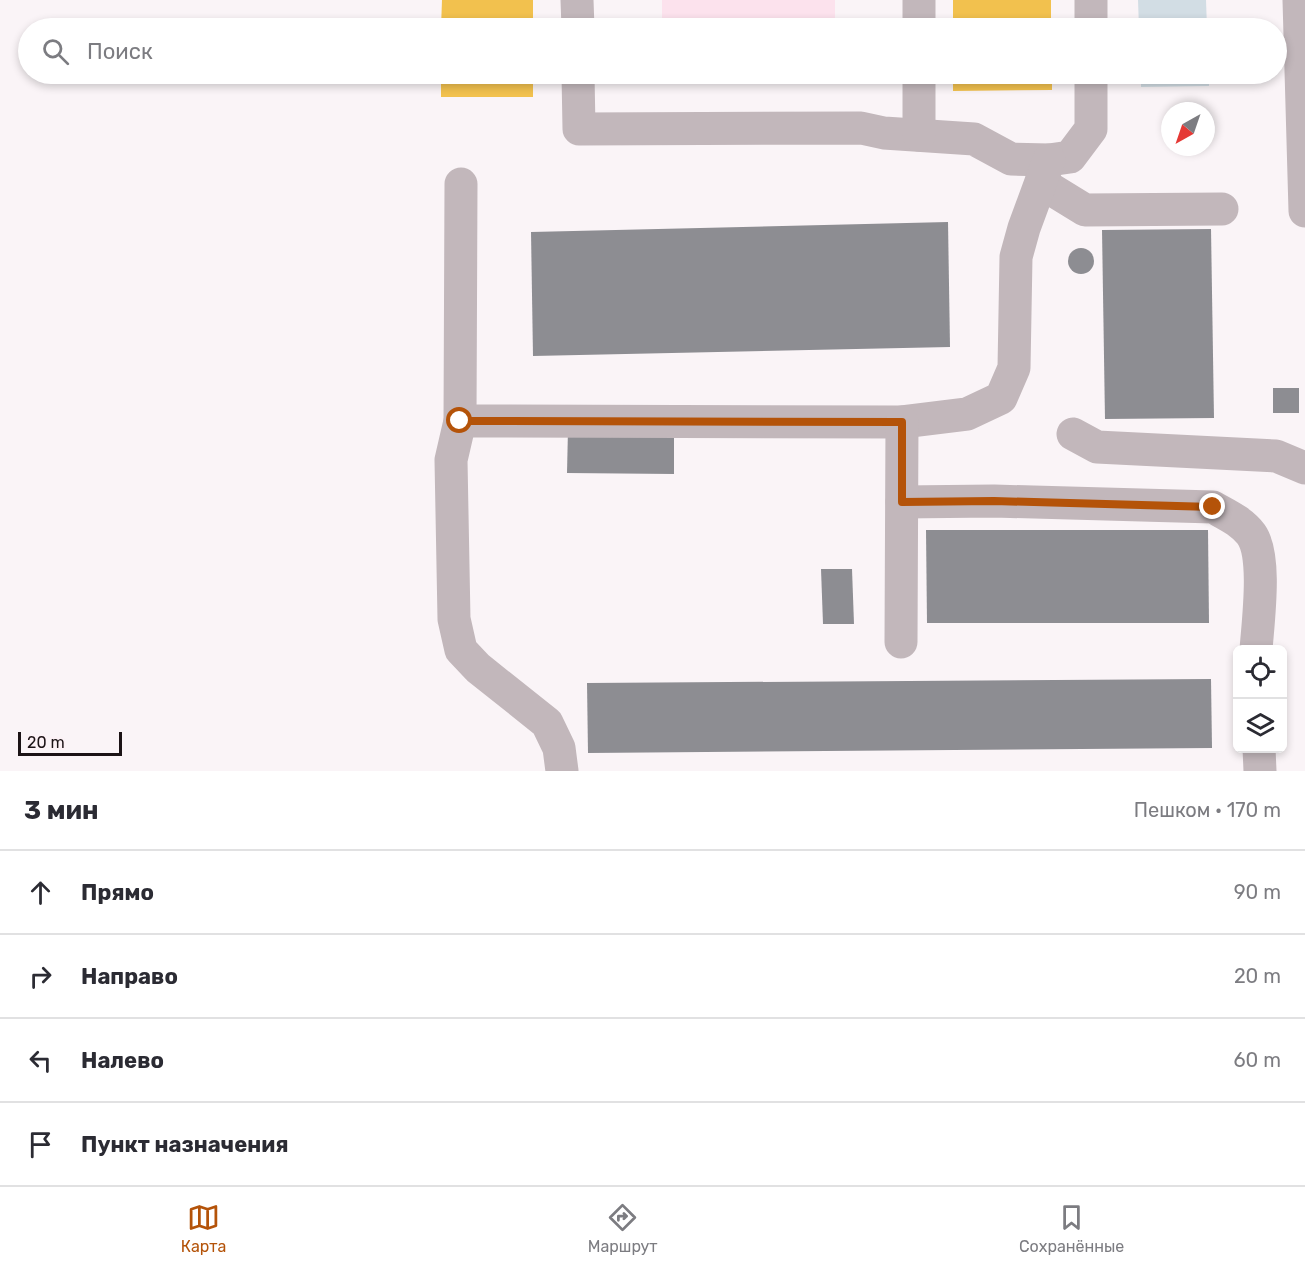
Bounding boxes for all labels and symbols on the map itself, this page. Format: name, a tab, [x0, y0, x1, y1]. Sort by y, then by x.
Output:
north arrow	[1161, 102, 1215, 156]
route start	[446, 407, 472, 433]
route end	[1199, 493, 1225, 519]
scale bar	[18, 729, 122, 756]

